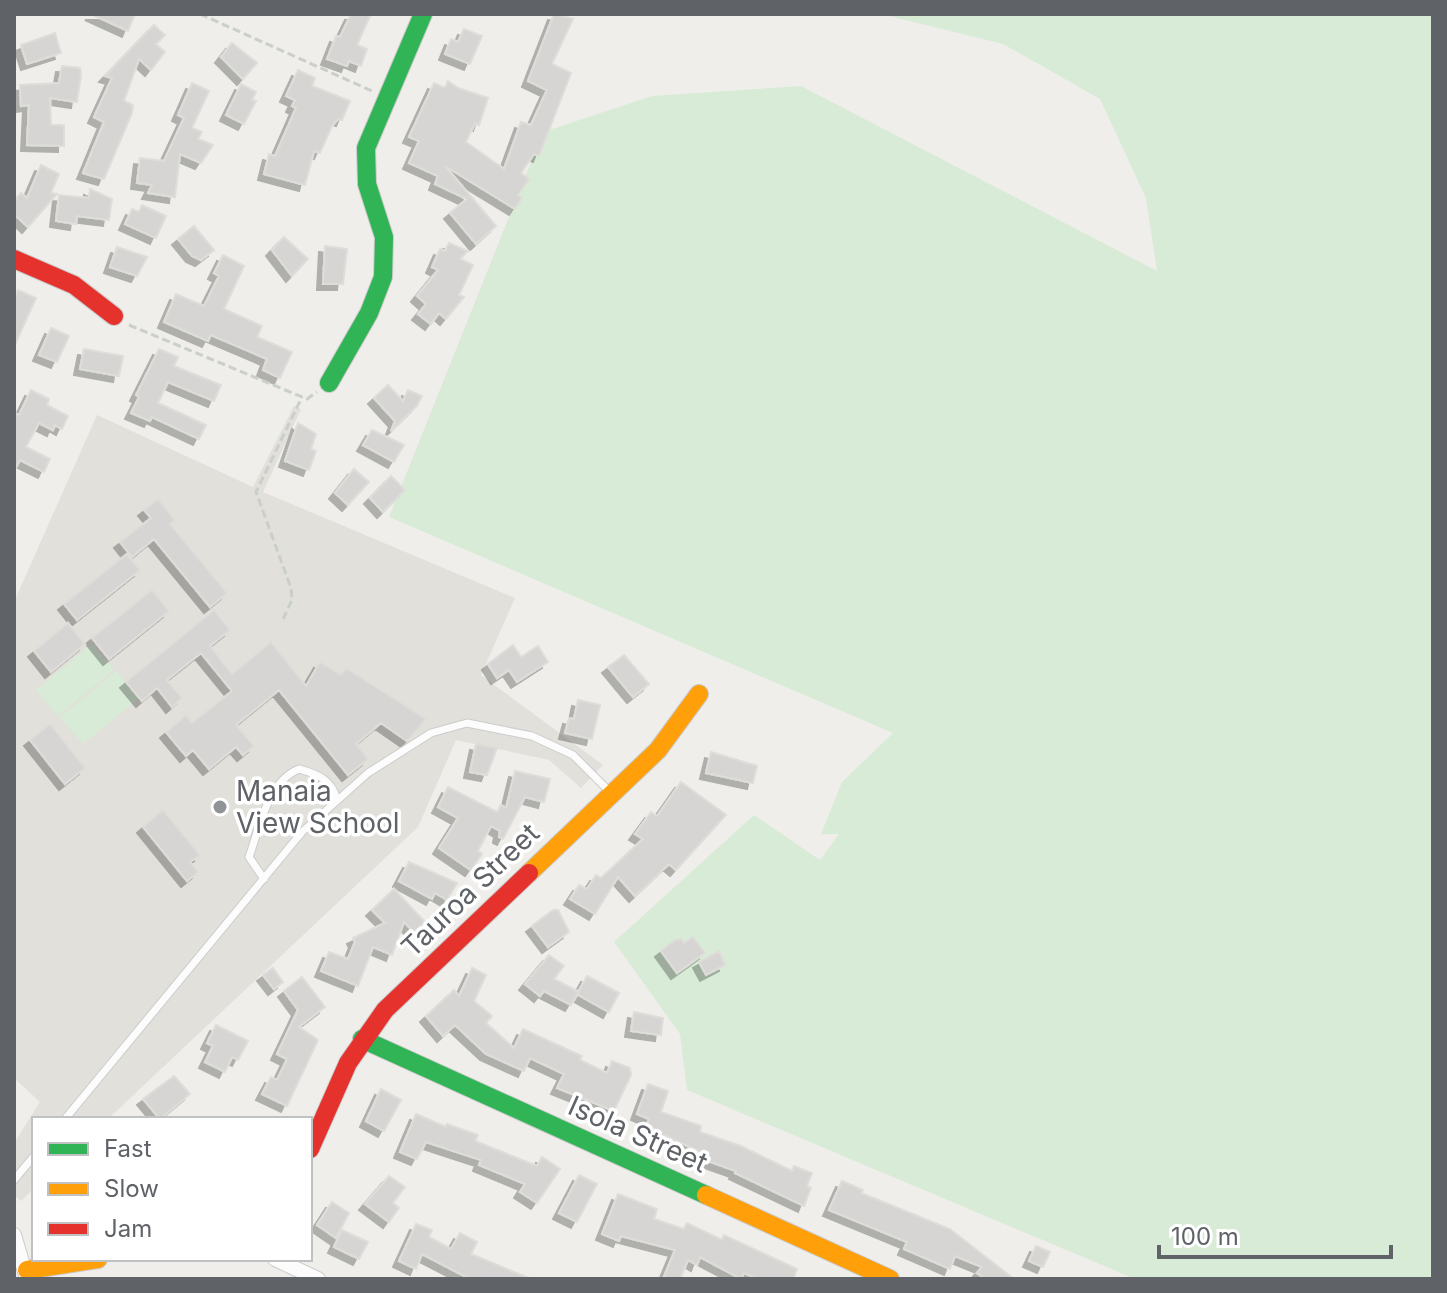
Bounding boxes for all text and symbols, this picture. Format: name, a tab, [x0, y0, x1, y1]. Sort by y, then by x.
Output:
place label: Manaia View School	[236, 774, 400, 840]
marker: Manaia View School	[211, 798, 229, 816]
street label: Tauroa Street	[394, 816, 546, 964]
street label: Isola Street	[563, 1088, 713, 1180]
legend	[32, 1117, 312, 1261]
text: Fast	[104, 1134, 152, 1163]
text: Slow	[104, 1174, 159, 1203]
scale bar	[1159, 1209, 1391, 1259]
text: Jam	[104, 1214, 152, 1243]
text: 100 m	[1171, 1222, 1239, 1251]

